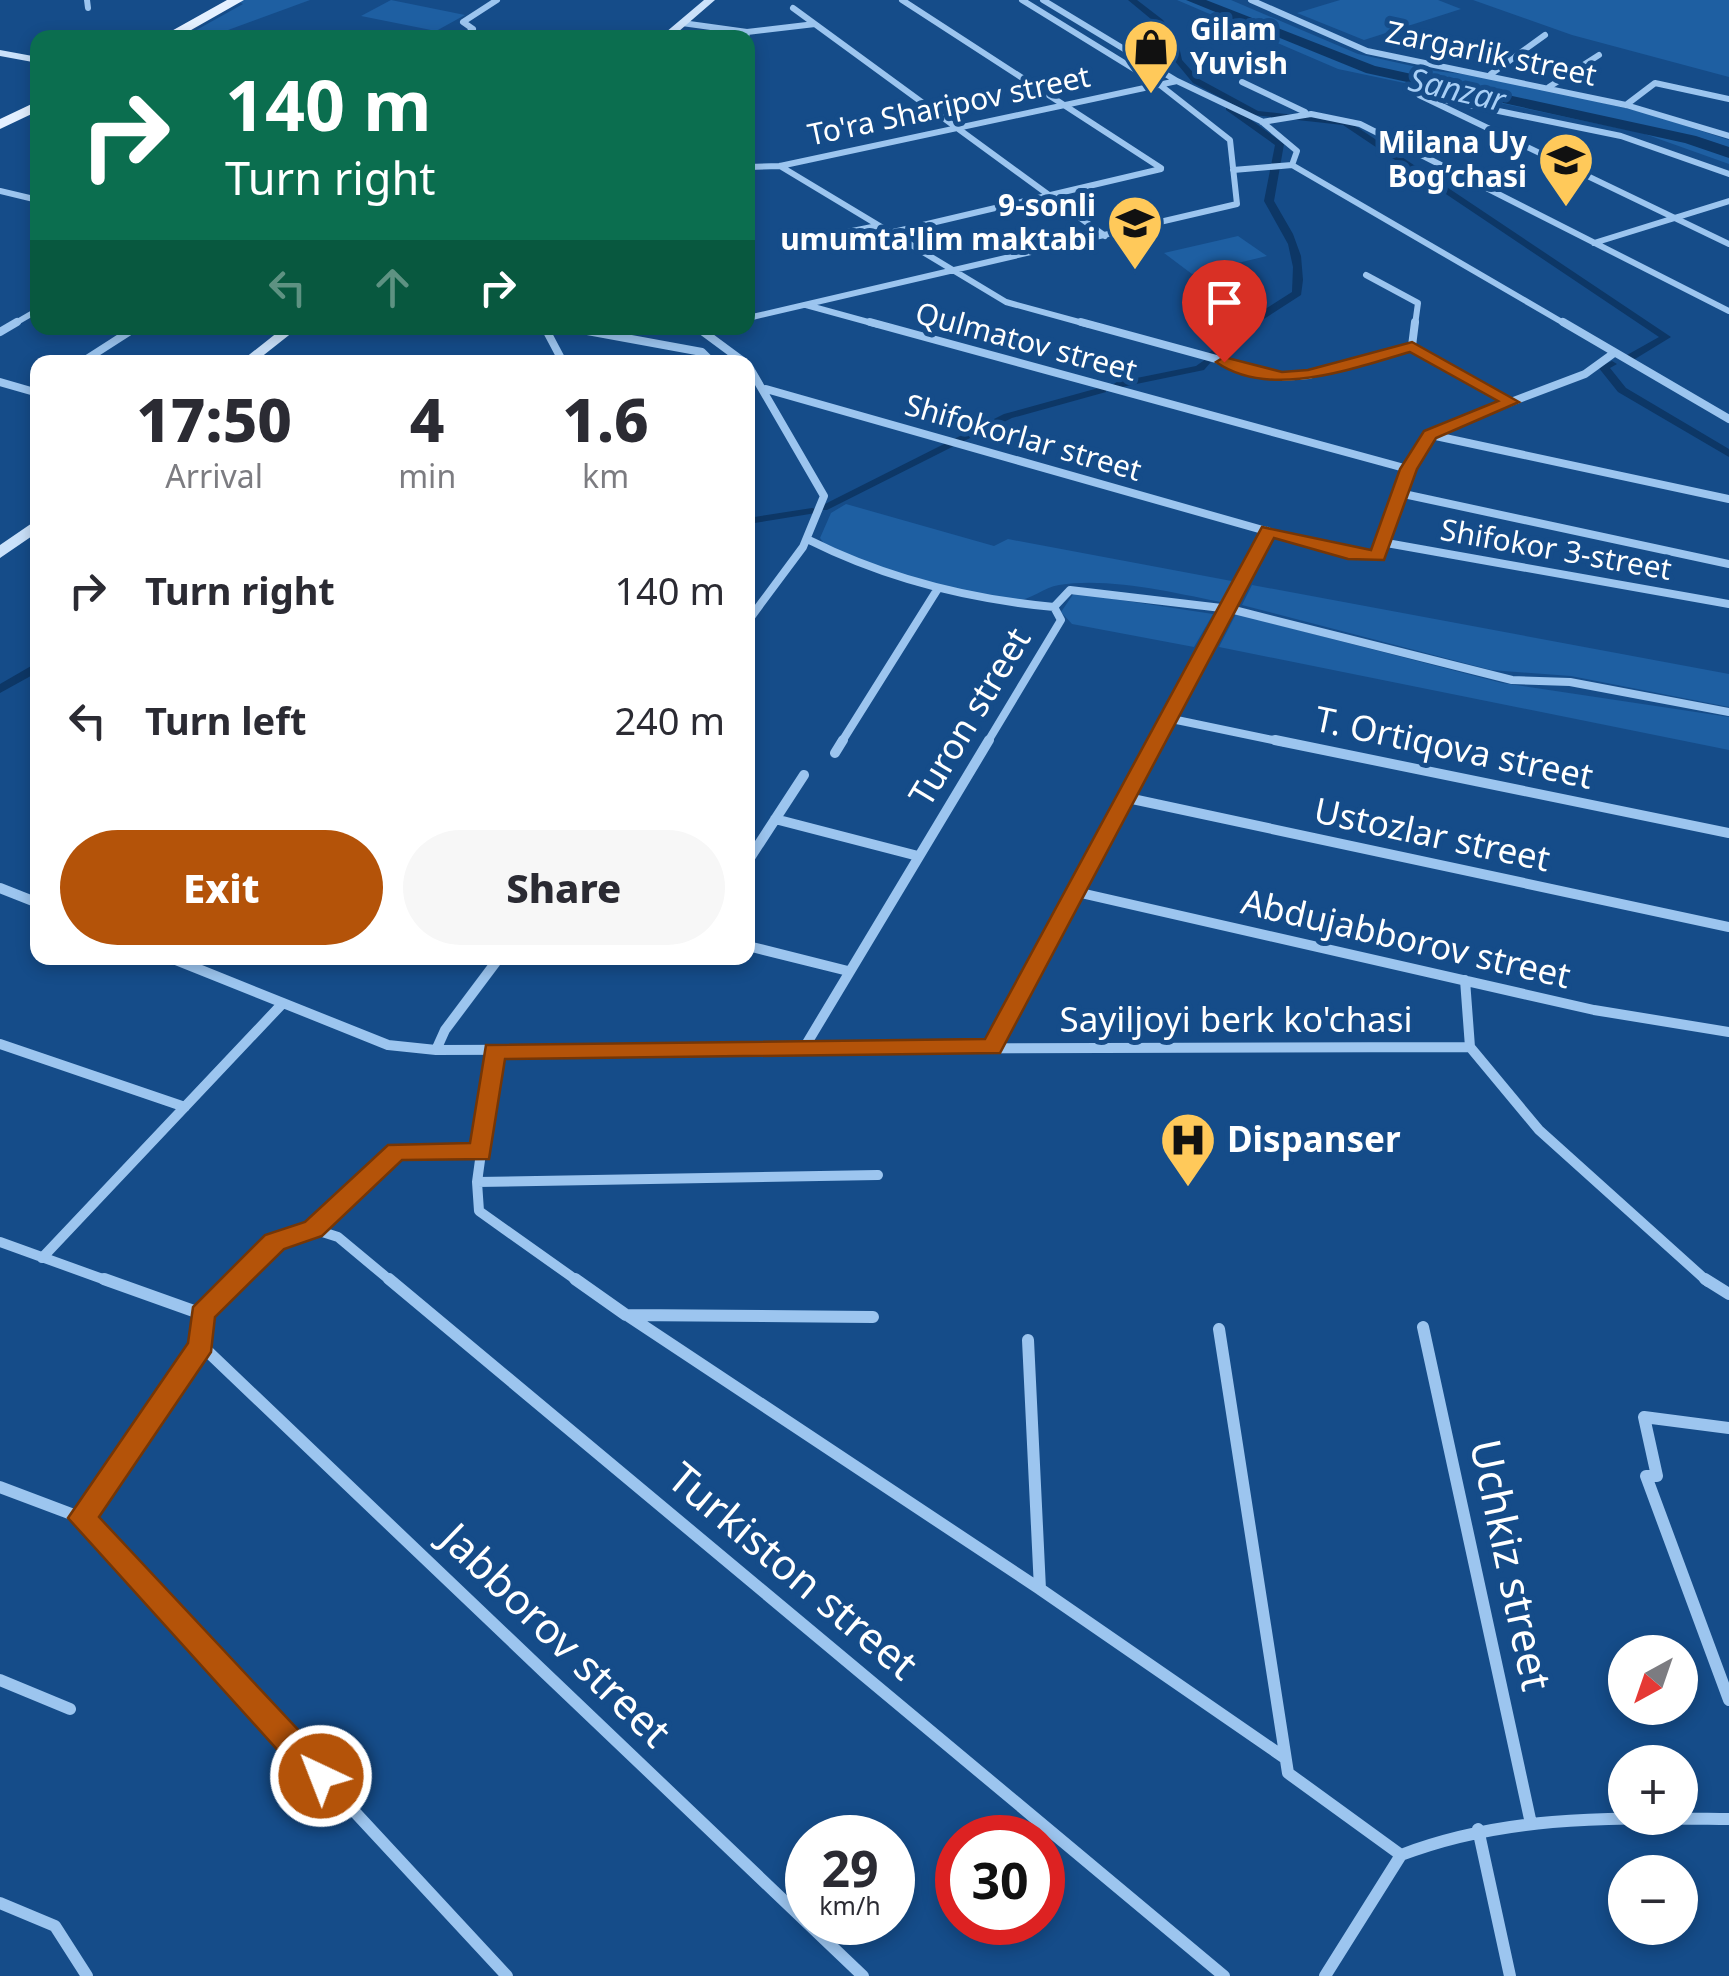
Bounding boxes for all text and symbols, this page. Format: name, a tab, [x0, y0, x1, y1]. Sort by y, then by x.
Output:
place label: Gilam Yuvish	[1190, 8, 1288, 83]
street label: Zargarlik street	[1382, 10, 1601, 95]
shop icon: Gilam Yuvish	[1121, 17, 1181, 96]
street label: To'ra Sharipov street	[804, 55, 1094, 154]
text: 140 m	[225, 56, 432, 152]
water label: Sanzar	[1405, 57, 1511, 121]
icon: right	[60, 70, 190, 200]
place label: Milana Uy Bog’chasi	[1378, 121, 1528, 196]
school or university icon: Milana Uy Bog’chasi	[1536, 130, 1596, 209]
text: Turn right	[225, 147, 436, 208]
place label: 9-sonli umumta'lim maktabi	[780, 184, 1096, 259]
school or university icon: 9-sonli umumta'lim maktabi	[1105, 193, 1165, 272]
icon: left	[260, 260, 315, 315]
icon: ahead	[365, 260, 420, 315]
icon: right	[470, 260, 525, 315]
pin	[1182, 260, 1267, 363]
icon: arrive	[1197, 275, 1252, 330]
street label: Qulmatov street	[911, 291, 1142, 390]
text: 17:50	[136, 378, 292, 460]
text: 4	[410, 378, 445, 460]
text: 1.6	[562, 378, 649, 460]
street label: Shifokorlar street	[900, 383, 1147, 490]
text: Arrival	[165, 454, 263, 497]
text: min	[398, 454, 456, 497]
text: km	[582, 454, 629, 497]
street label: Shifokor 3-street	[1437, 508, 1675, 589]
icon: right	[60, 563, 115, 618]
text: Turn right	[145, 564, 335, 616]
text: 140 m	[614, 564, 725, 616]
street label: Turon street	[897, 618, 1040, 814]
icon: left	[60, 693, 115, 748]
text: Turn left	[145, 694, 307, 746]
text: 240 m	[614, 694, 725, 746]
street label: T. Ortiqova street	[1311, 694, 1598, 799]
street label: Ustozlar street	[1310, 786, 1554, 881]
button: Exit	[60, 830, 383, 945]
button: Share	[403, 830, 725, 945]
street label: Abdujabborov street	[1237, 877, 1575, 998]
street label: Sayiljoyi berk ko'chasi	[1060, 995, 1412, 1042]
hospital icon: Dispanser	[1158, 1110, 1218, 1189]
place label: Dispanser	[1227, 1115, 1401, 1162]
street label: Uchkiz street	[1458, 1434, 1567, 1695]
street label: Turkiston street	[657, 1448, 931, 1691]
street label: Jabborov street	[427, 1507, 685, 1759]
north arrow	[1608, 1635, 1698, 1725]
map controls	[1608, 1635, 1698, 1945]
position arrow	[269, 1724, 373, 1828]
button: +	[1608, 1745, 1698, 1835]
speed limit sign: 30	[935, 1815, 1065, 1945]
text: 29	[821, 1834, 879, 1902]
button: −	[1608, 1855, 1698, 1945]
text: km/h	[819, 1888, 881, 1922]

